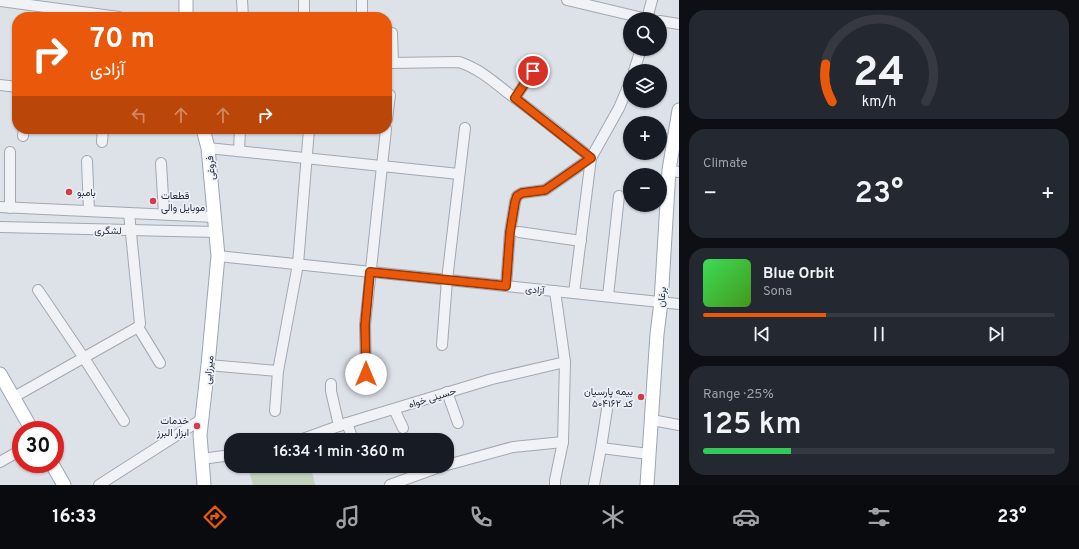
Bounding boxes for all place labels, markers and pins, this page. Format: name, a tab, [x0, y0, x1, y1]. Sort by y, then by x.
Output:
pin	[516, 54, 550, 88]
marker: بامبو	[64, 187, 74, 197]
place label: بامبو	[77, 187, 96, 200]
place label: قطعات موبایل والی	[161, 190, 205, 215]
marker: قطعات موبایل والی	[148, 196, 158, 206]
place label: بیمه پارسیان کد ۵۰۴۱۶۲	[584, 386, 634, 411]
marker: بیمه پارسیان کد ۵۰۴۱۶۲	[636, 392, 646, 402]
place label: خدمات ابزار البرز	[156, 415, 189, 440]
marker: خدمات ابزار البرز	[192, 421, 202, 431]

